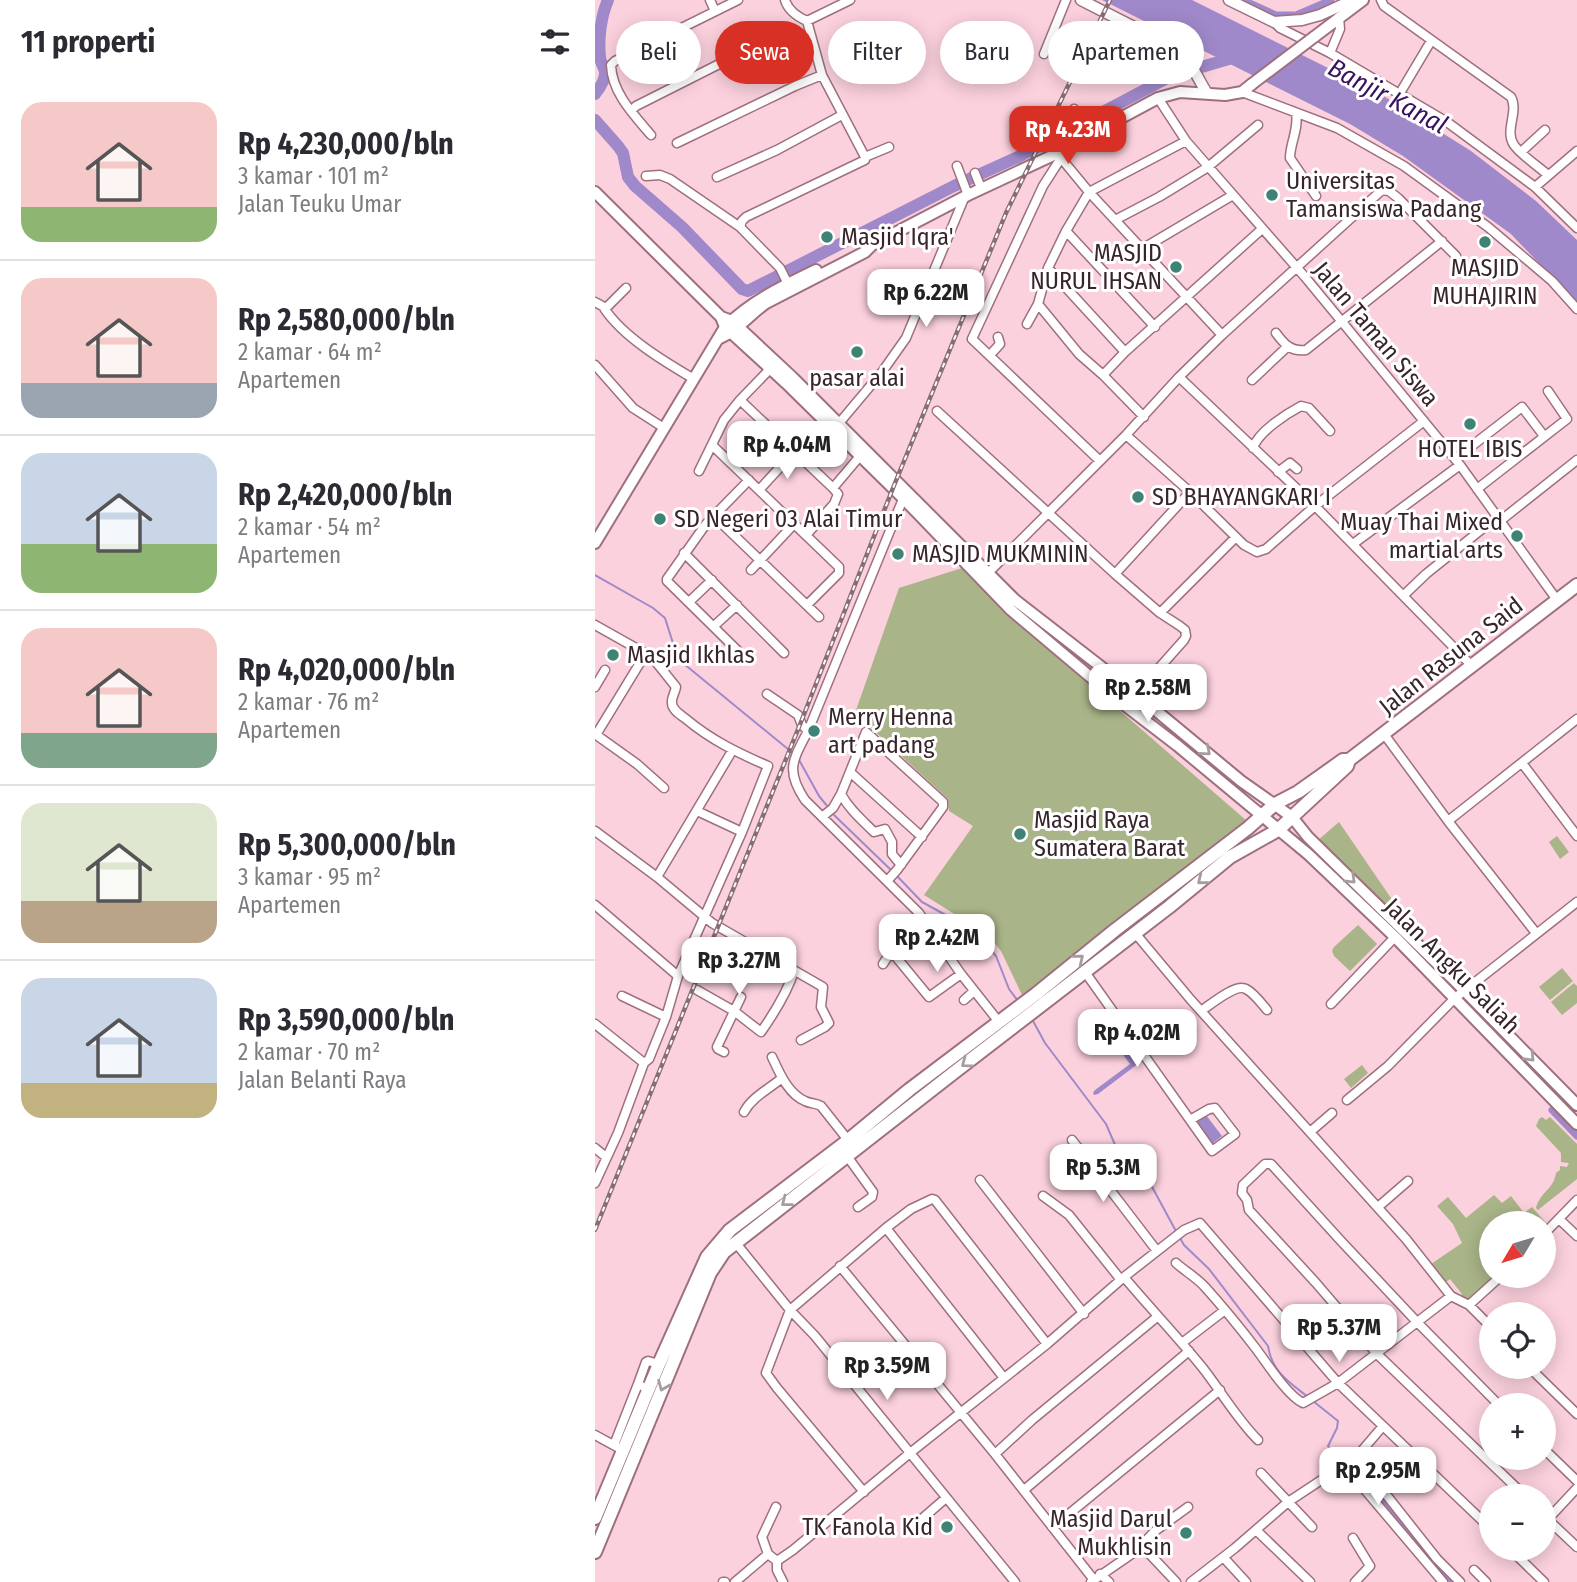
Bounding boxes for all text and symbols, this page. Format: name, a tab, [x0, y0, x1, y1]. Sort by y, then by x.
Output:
chip: Beli	[616, 21, 701, 84]
chip: Sewa	[715, 21, 814, 84]
chip: Filter	[828, 21, 926, 84]
chip: Baru	[940, 21, 1034, 84]
chip: Apartemen	[1048, 21, 1204, 84]
icon: filters	[536, 23, 574, 61]
text: 11 properti	[21, 24, 155, 60]
water label: Banjir Kanal	[1323, 52, 1453, 141]
pin: Rp 4.23M	[996, 106, 1140, 166]
text: Rp 4.23M	[1025, 115, 1111, 143]
text: Rp 4,230,000/bln	[238, 126, 454, 162]
icon: home	[77, 130, 161, 214]
text: 3 kamar · 101 m²	[238, 162, 389, 190]
place label: Universitas Tamansiswa Padang	[1286, 167, 1482, 223]
marker: Universitas Tamansiswa Padang	[1264, 187, 1280, 203]
text: Jalan Teuku Umar	[238, 190, 401, 218]
place label: Masjid Iqra'	[841, 223, 954, 251]
marker: Masjid Iqra'	[819, 229, 835, 245]
marker: MASJID MUHAJIRIN	[1477, 234, 1493, 250]
place label: MASJID NURUL IHSAN	[1030, 239, 1162, 295]
place label: MASJID MUHAJIRIN	[1432, 254, 1538, 310]
street label: Jalan Taman Siswa	[1308, 256, 1444, 412]
marker: MASJID NURUL IHSAN	[1168, 259, 1184, 275]
pin: Rp 6.22M	[854, 270, 998, 329]
text: Rp 6.22M	[883, 278, 969, 306]
text: Rp 2,580,000/bln	[238, 302, 455, 338]
icon: home	[77, 306, 161, 390]
text: 2 kamar · 64 m²	[238, 338, 382, 366]
marker: pasar alai	[849, 344, 865, 360]
place label: pasar alai	[809, 364, 905, 392]
text: Apartemen	[238, 366, 341, 394]
marker: HOTEL IBIS	[1462, 416, 1478, 432]
pin: Rp 4.04M	[715, 421, 859, 481]
text: Rp 4.04M	[743, 430, 831, 458]
place label: HOTEL IBIS	[1417, 435, 1523, 463]
text: Rp 2,420,000/bln	[238, 477, 453, 513]
icon: home	[77, 481, 161, 565]
place label: SD BHAYANGKARI I	[1152, 483, 1331, 511]
marker: SD BHAYANGKARI I	[1130, 489, 1146, 505]
place label: SD Negeri 03 Alai Timur	[674, 505, 903, 533]
place label: Muay Thai Mixed martial arts	[1340, 508, 1503, 564]
marker: SD Negeri 03 Alai Timur	[652, 511, 668, 527]
text: 2 kamar · 54 m²	[238, 513, 381, 541]
marker: Muay Thai Mixed martial arts	[1509, 528, 1525, 544]
place label: MASJID MUKMININ	[912, 540, 1089, 568]
text: Apartemen	[238, 541, 341, 569]
marker: MASJID MUKMININ	[890, 546, 906, 562]
street label: Jalan Rasuna Said	[1374, 591, 1528, 721]
place label: Masjid Ikhlas	[627, 641, 755, 669]
marker: Masjid Ikhlas	[605, 647, 621, 663]
text: Rp 4,020,000/bln	[238, 652, 455, 688]
icon: home	[77, 656, 161, 740]
pin: Rp 2.58M	[1076, 664, 1220, 724]
text: Rp 2.58M	[1105, 673, 1191, 701]
text: 2 kamar · 76 m²	[238, 688, 379, 716]
place label: Merry Henna art padang	[828, 703, 953, 759]
text: Apartemen	[238, 716, 341, 744]
marker: Merry Henna art padang	[806, 723, 822, 739]
one-way arrow	[1198, 743, 1210, 756]
place label: Masjid Raya Sumatera Barat	[1034, 806, 1185, 862]
marker: Masjid Raya Sumatera Barat	[1012, 826, 1028, 842]
text: Rp 5,300,000/bln	[238, 827, 456, 863]
icon: home	[77, 831, 161, 915]
text: 3 kamar · 95 m²	[238, 863, 381, 891]
one-way arrow	[1343, 871, 1356, 884]
one-way arrow	[1198, 872, 1211, 884]
text: Apartemen	[238, 891, 341, 919]
street label: Jalan Angku Saliah	[1378, 892, 1526, 1040]
pin: Rp 2.42M	[865, 914, 1009, 974]
text: Rp 2.42M	[895, 923, 979, 951]
pin: Rp 3.27M	[667, 937, 811, 997]
text: Rp 3.27M	[697, 946, 781, 974]
one-way arrow	[1071, 955, 1083, 968]
text: Rp 3,590,000/bln	[238, 1002, 455, 1038]
icon: home	[77, 1006, 161, 1090]
pin: Rp 4.02M	[1065, 1010, 1209, 1069]
text: Rp 4.02M	[1094, 1018, 1180, 1046]
text: 2 kamar · 70 m²	[238, 1038, 380, 1066]
one-way arrow	[1521, 1049, 1534, 1062]
one-way arrow	[961, 1055, 974, 1067]
text: Jalan Belanti Raya	[238, 1066, 407, 1094]
pin: Rp 5.3M	[1038, 1144, 1168, 1204]
text: Rp 5.3M	[1066, 1153, 1140, 1181]
one-way arrow	[782, 1194, 794, 1207]
north arrow	[1479, 1211, 1556, 1288]
map controls	[1479, 1211, 1556, 1561]
button: locate	[1479, 1302, 1556, 1379]
pin: Rp 5.37M	[1267, 1304, 1411, 1364]
text: Rp 5.37M	[1297, 1313, 1381, 1341]
pin: Rp 3.59M	[815, 1342, 959, 1402]
text: Rp 3.59M	[844, 1351, 930, 1379]
one-way arrow	[657, 1379, 671, 1391]
button: +	[1479, 1393, 1556, 1470]
pin: Rp 2.95M	[1306, 1448, 1450, 1507]
text: Rp 2.95M	[1335, 1456, 1421, 1484]
button: −	[1479, 1484, 1556, 1561]
place label: Masjid Darul Mukhlisin	[1050, 1505, 1172, 1561]
place label: TK Fanola Kid	[802, 1513, 933, 1541]
marker: TK Fanola Kid	[939, 1519, 955, 1535]
marker: Masjid Darul Mukhlisin	[1178, 1525, 1194, 1541]

